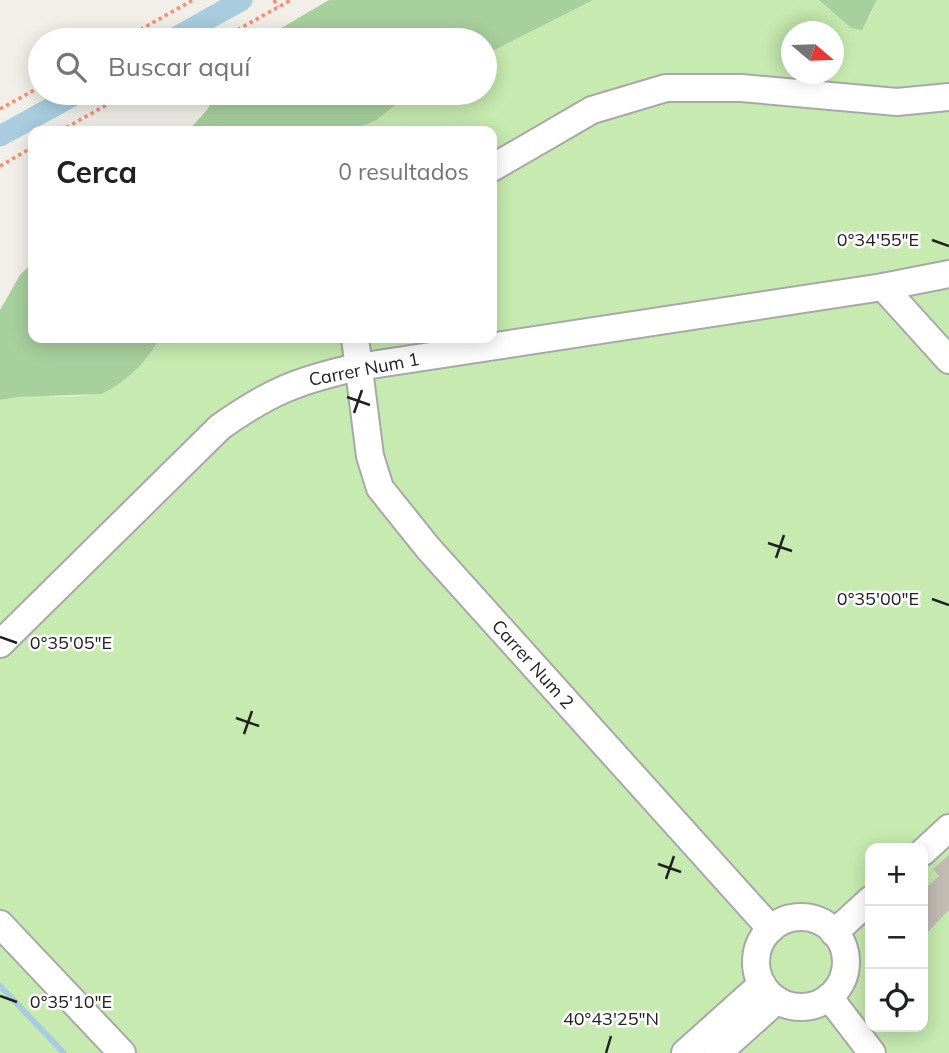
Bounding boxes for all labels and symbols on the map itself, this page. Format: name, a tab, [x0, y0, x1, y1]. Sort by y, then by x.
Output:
north arrow	[781, 21, 844, 84]
text: 0°34'55"E	[837, 228, 919, 251]
street label: Carrer Num 1	[307, 347, 421, 391]
text: 0°35'00"E	[837, 587, 919, 610]
street label: Carrer Num 2	[487, 615, 579, 713]
text: 0°35'05"E	[30, 631, 112, 654]
text: 0°35'10"E	[30, 990, 112, 1013]
text: 40°43'25"N	[563, 1007, 659, 1030]

